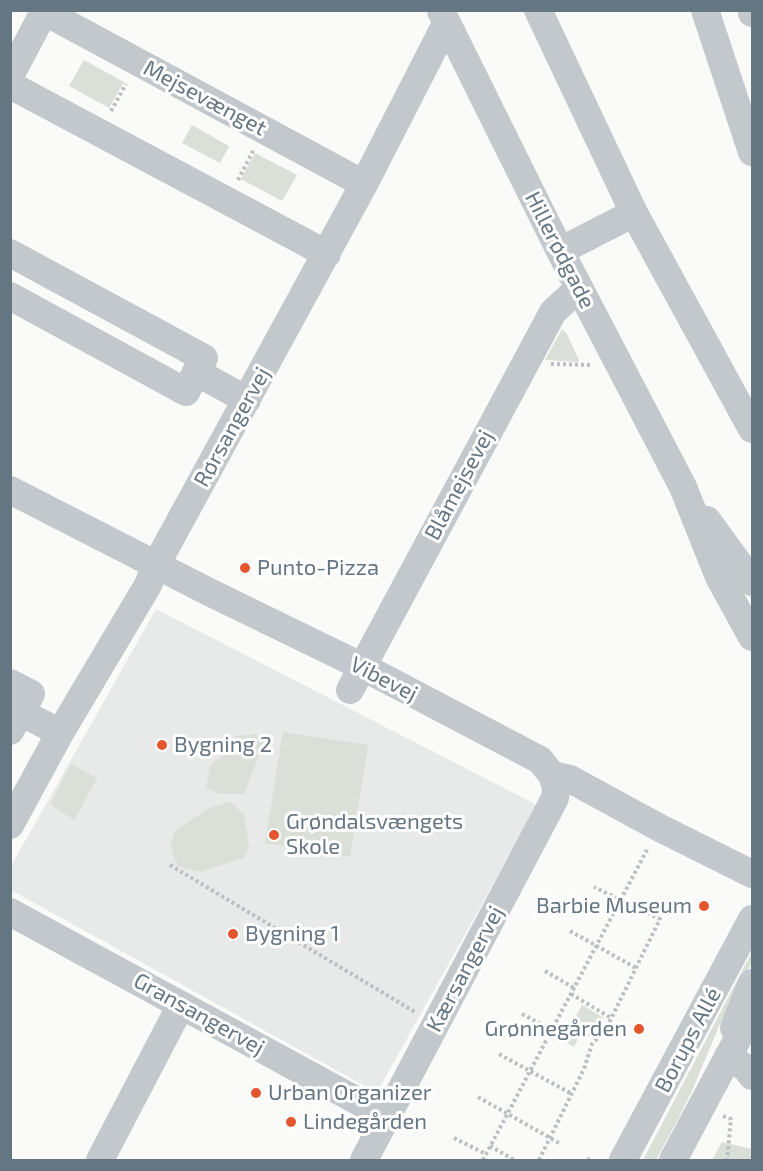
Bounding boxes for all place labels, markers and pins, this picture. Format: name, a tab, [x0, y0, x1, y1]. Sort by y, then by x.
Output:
place label: Punto-Pizza	[257, 555, 379, 581]
marker: Punto-Pizza	[238, 561, 252, 575]
place label: Bygning 2	[174, 732, 272, 758]
marker: Bygning 2	[155, 738, 169, 752]
place label: Grøndalsvængets Skole	[286, 809, 463, 860]
marker: Grøndalsvængets Skole	[267, 828, 281, 842]
place label: Barbie Museum	[536, 893, 692, 919]
marker: Barbie Museum	[697, 899, 711, 913]
place label: Bygning 1	[245, 921, 339, 947]
marker: Bygning 1	[226, 927, 240, 941]
place label: Grønnegården	[484, 1016, 627, 1042]
marker: Grønnegården	[632, 1022, 646, 1036]
place label: Urban Organizer	[268, 1080, 432, 1106]
marker: Urban Organizer	[249, 1086, 263, 1100]
place label: Lindegården	[303, 1109, 427, 1135]
marker: Lindegården	[284, 1115, 298, 1129]

